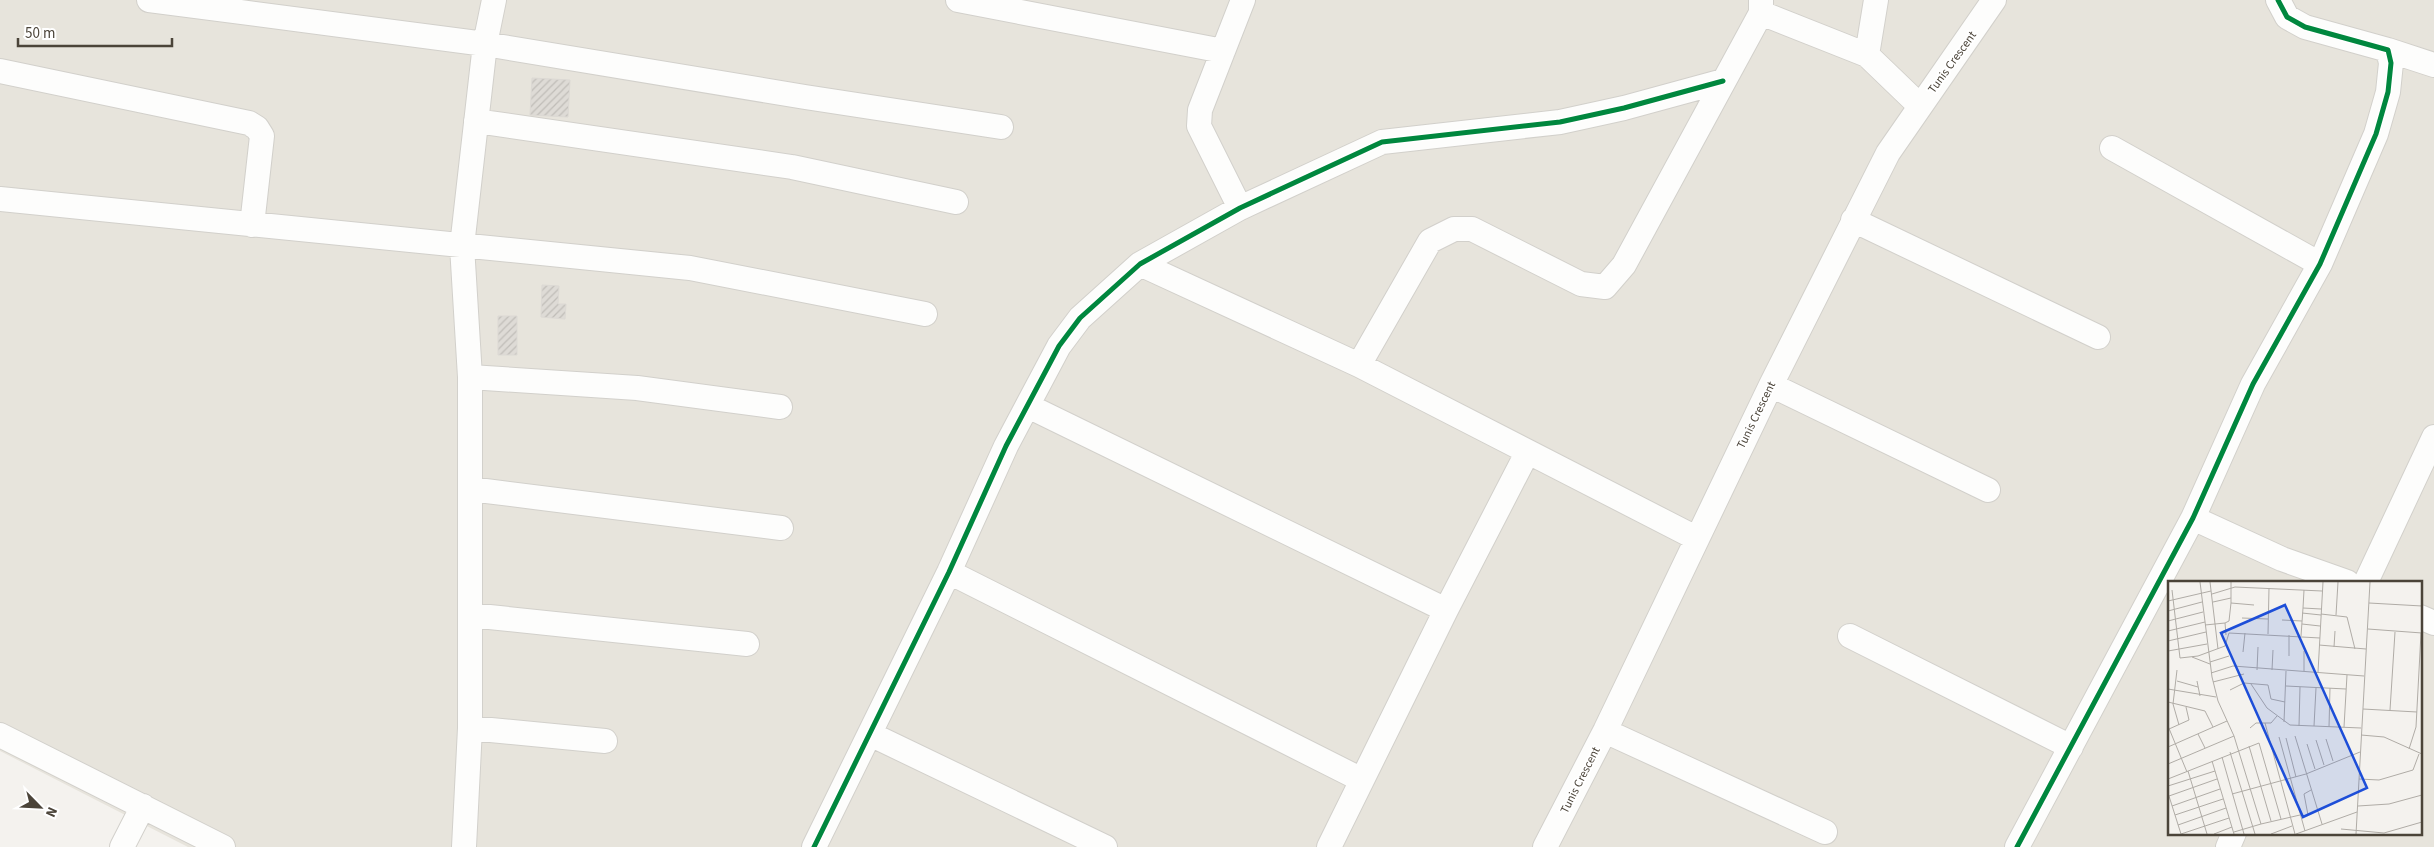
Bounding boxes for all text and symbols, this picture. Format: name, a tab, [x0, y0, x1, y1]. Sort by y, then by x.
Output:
scale bar	[18, 15, 171, 47]
text: 50 m	[25, 23, 55, 44]
street label: Tunis Crescent	[1924, 28, 1981, 97]
street label: Tunis Crescent	[1733, 379, 1780, 452]
inset map	[2168, 581, 2422, 834]
street label: Tunis Crescent	[1556, 744, 1605, 817]
north arrow	[15, 782, 65, 832]
text: N	[40, 804, 62, 820]

